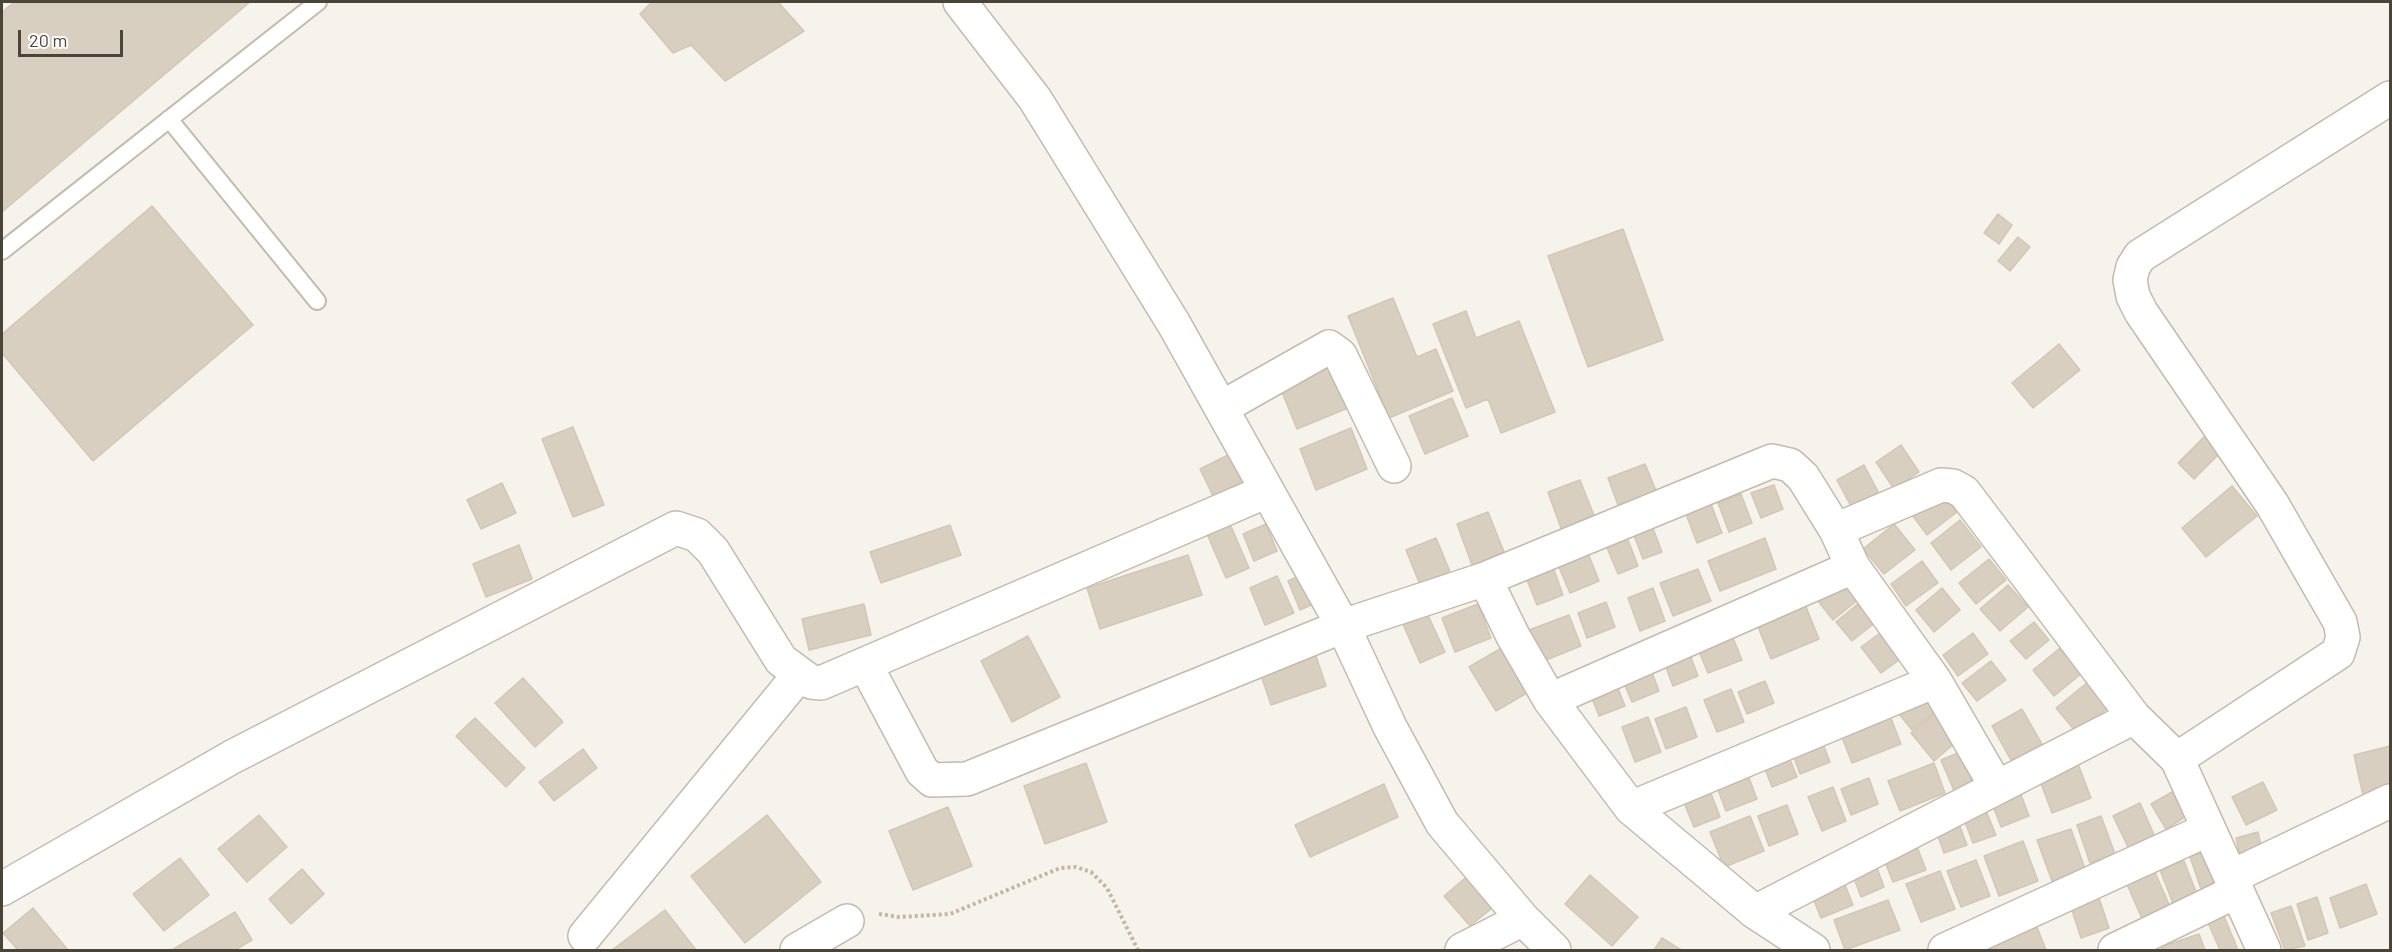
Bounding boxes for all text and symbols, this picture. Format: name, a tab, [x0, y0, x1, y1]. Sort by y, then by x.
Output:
scale bar	[21, 18, 126, 56]
text: 20 m	[29, 29, 67, 51]

